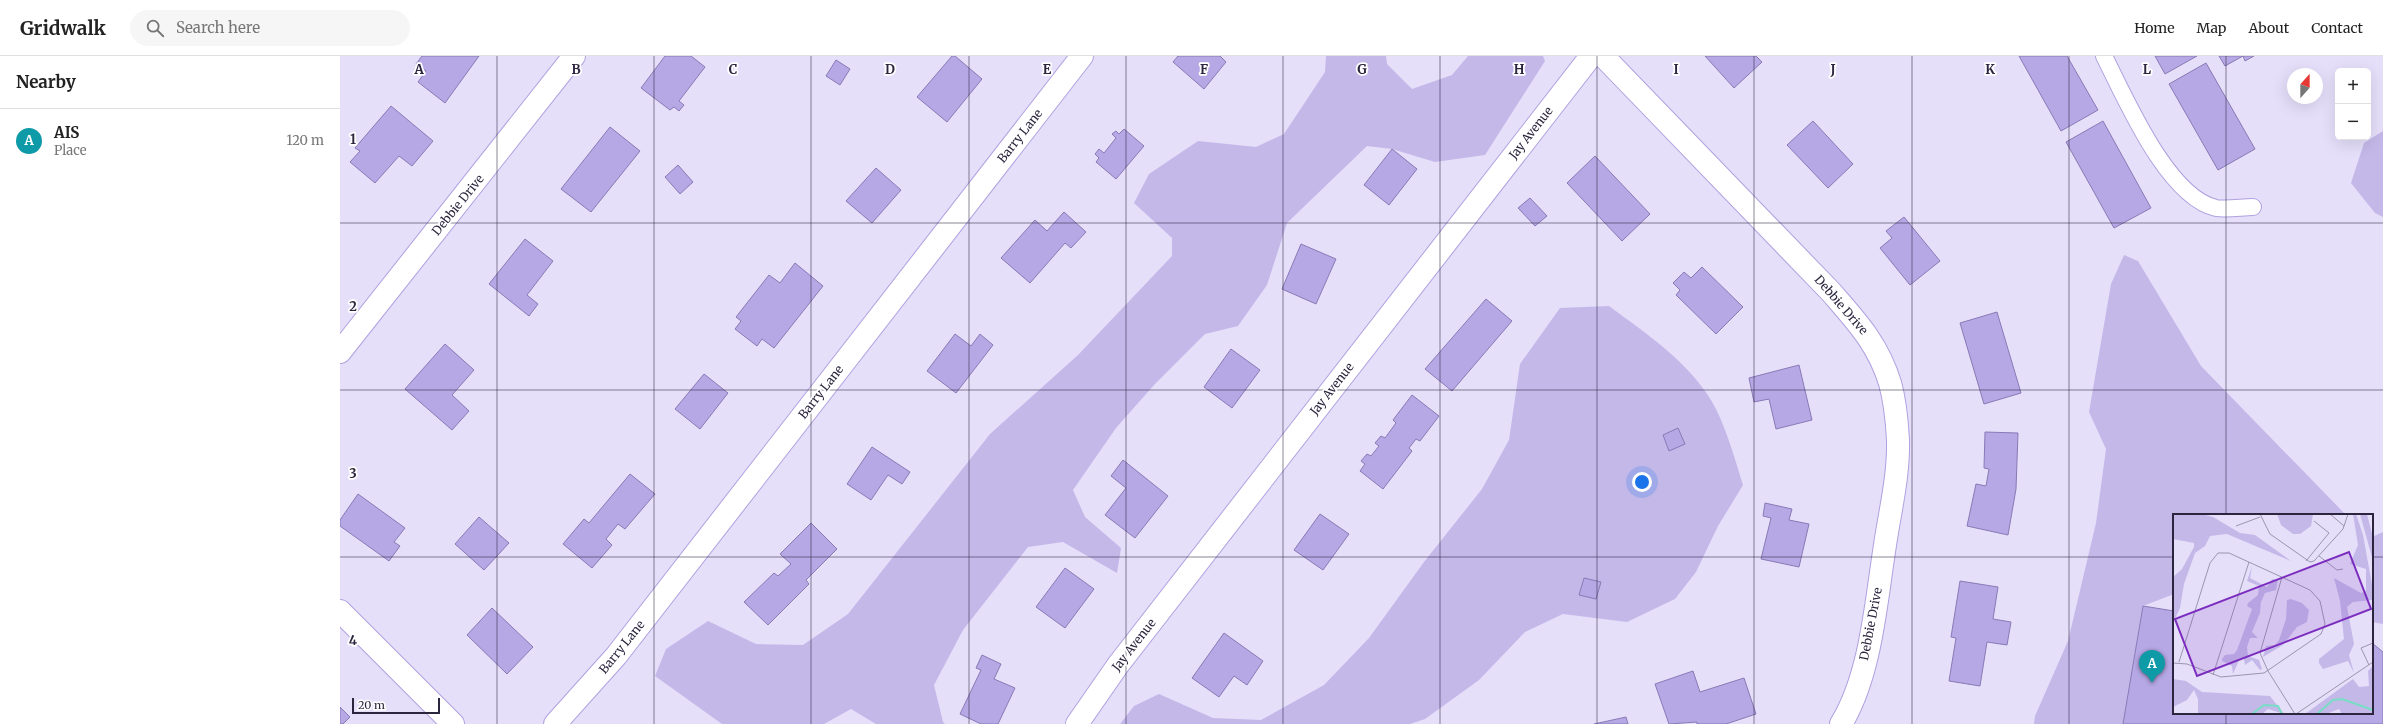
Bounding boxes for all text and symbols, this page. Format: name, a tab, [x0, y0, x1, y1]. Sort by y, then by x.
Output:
search box	[130, 10, 410, 46]
text: Gridwalk	[20, 16, 106, 40]
icon: search	[144, 17, 166, 39]
text: Search here	[176, 18, 260, 37]
text: Home	[2134, 19, 2175, 37]
text: Map	[2197, 19, 2226, 37]
text: About	[2248, 19, 2289, 37]
text: Contact	[2311, 19, 2363, 37]
text: A	[413, 61, 424, 78]
text: B	[571, 61, 581, 78]
text: C	[729, 61, 738, 78]
text: D	[885, 61, 895, 78]
text: E	[1043, 61, 1052, 78]
text: F	[1200, 61, 1208, 78]
text: G	[1357, 61, 1367, 78]
text: H	[1514, 61, 1525, 78]
text: I	[1673, 61, 1679, 78]
text: J	[1829, 61, 1836, 78]
text: K	[1985, 61, 1995, 78]
text: L	[2143, 61, 2152, 78]
north arrow	[2287, 68, 2323, 104]
map controls	[2335, 68, 2371, 140]
button: +	[2335, 68, 2371, 104]
text: Nearby	[16, 71, 76, 93]
street label: Jay Avenue	[1505, 104, 1556, 163]
button: −	[2335, 104, 2371, 140]
street label: Barry Lane	[994, 106, 1045, 166]
text: AIS	[54, 123, 79, 142]
text: 1	[350, 131, 356, 148]
text: A	[24, 132, 34, 149]
text: 120 m	[286, 132, 324, 149]
text: Place	[54, 142, 87, 159]
street label: Debbie Drive	[429, 171, 487, 238]
street label: Debbie Drive	[1811, 272, 1871, 338]
text: 2	[349, 298, 357, 315]
street label: Jay Avenue	[1306, 360, 1357, 419]
street label: Barry Lane	[795, 362, 846, 422]
text: 3	[349, 465, 357, 482]
your location	[1632, 472, 1652, 492]
inset map	[2173, 514, 2373, 714]
street label: Debbie Drive	[1856, 586, 1885, 662]
street label: Jay Avenue	[1108, 616, 1159, 675]
street label: Barry Lane	[596, 617, 648, 676]
text: 4	[349, 632, 358, 649]
pin: A	[2139, 650, 2165, 683]
scale bar	[352, 696, 440, 715]
text: 20 m	[358, 698, 385, 712]

